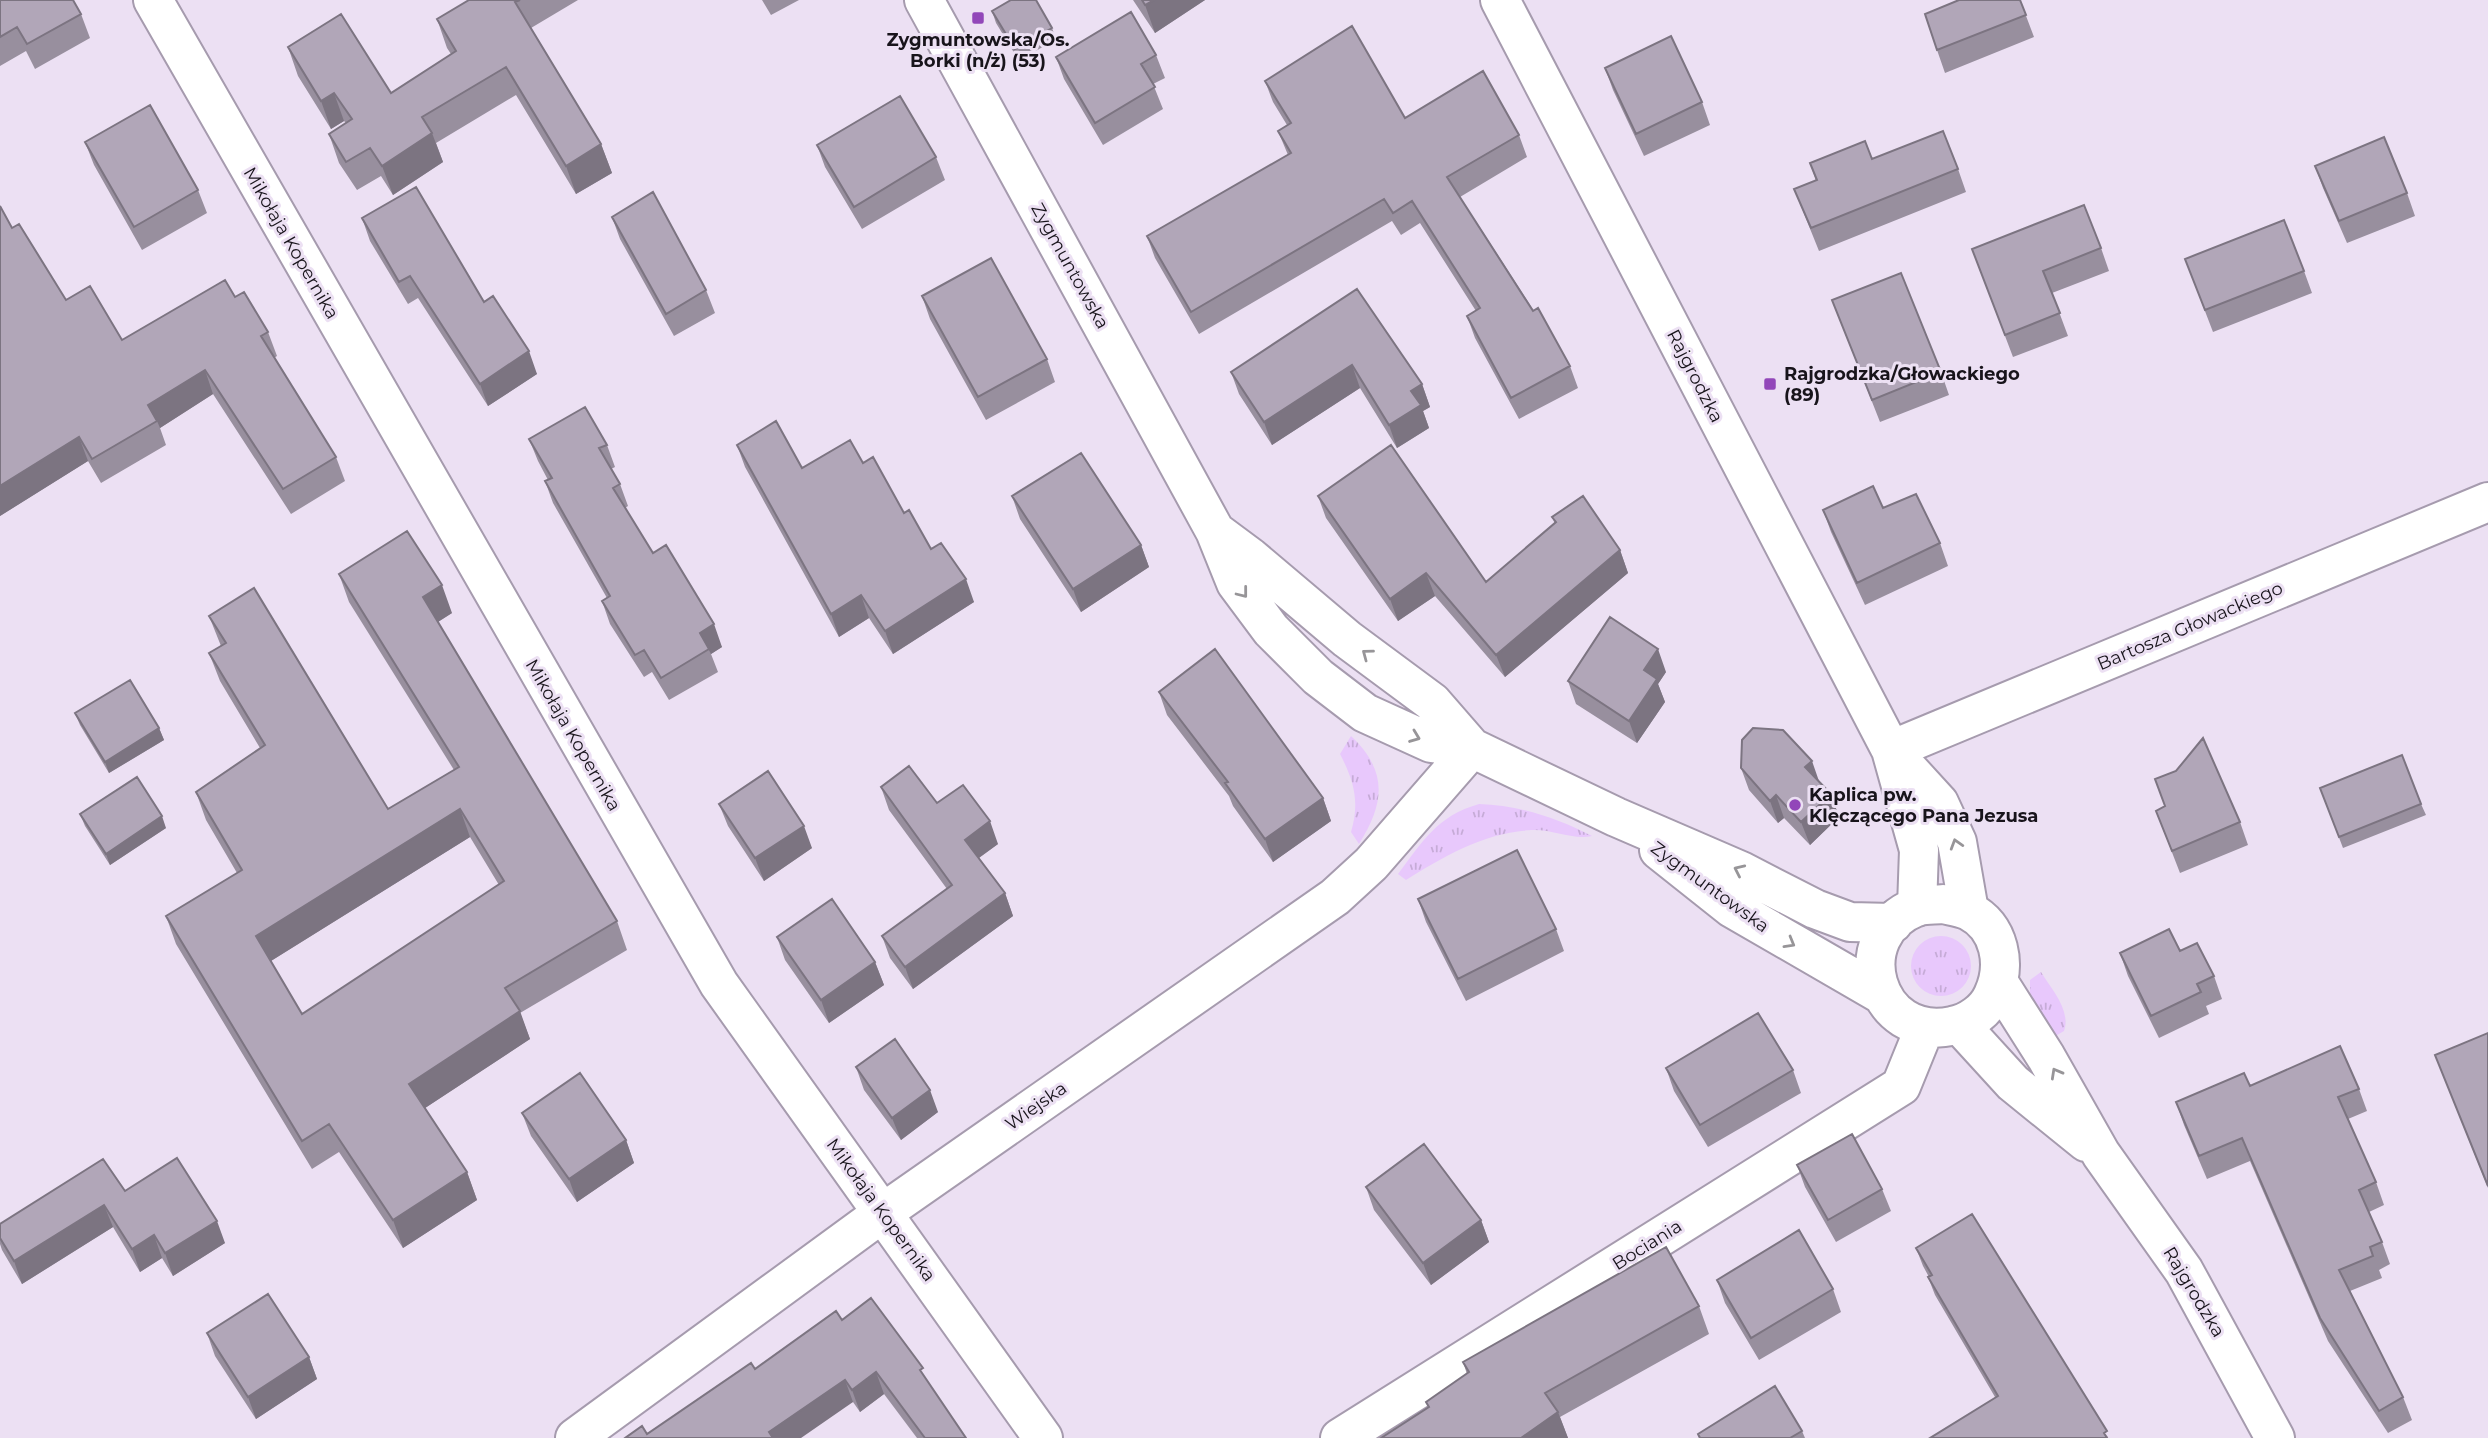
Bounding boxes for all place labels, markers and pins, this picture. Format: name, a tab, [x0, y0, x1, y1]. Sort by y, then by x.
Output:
marker: Zygmuntowska/Os. Borki (n/ż) (53)	[970, 10, 986, 26]
place label: Zygmuntowska/Os. Borki (n/ż) (53)	[886, 29, 1070, 72]
place label: Rajgrodzka/Głowackiego (89)	[1784, 363, 2020, 406]
marker: Rajgrodzka/Głowackiego (89)	[1762, 376, 1778, 392]
place label: Kaplica pw. Klęczącego Pana Jezusa	[1809, 784, 2038, 827]
marker: Kaplica pw. Klęczącego Pana Jezusa	[1787, 797, 1803, 813]

